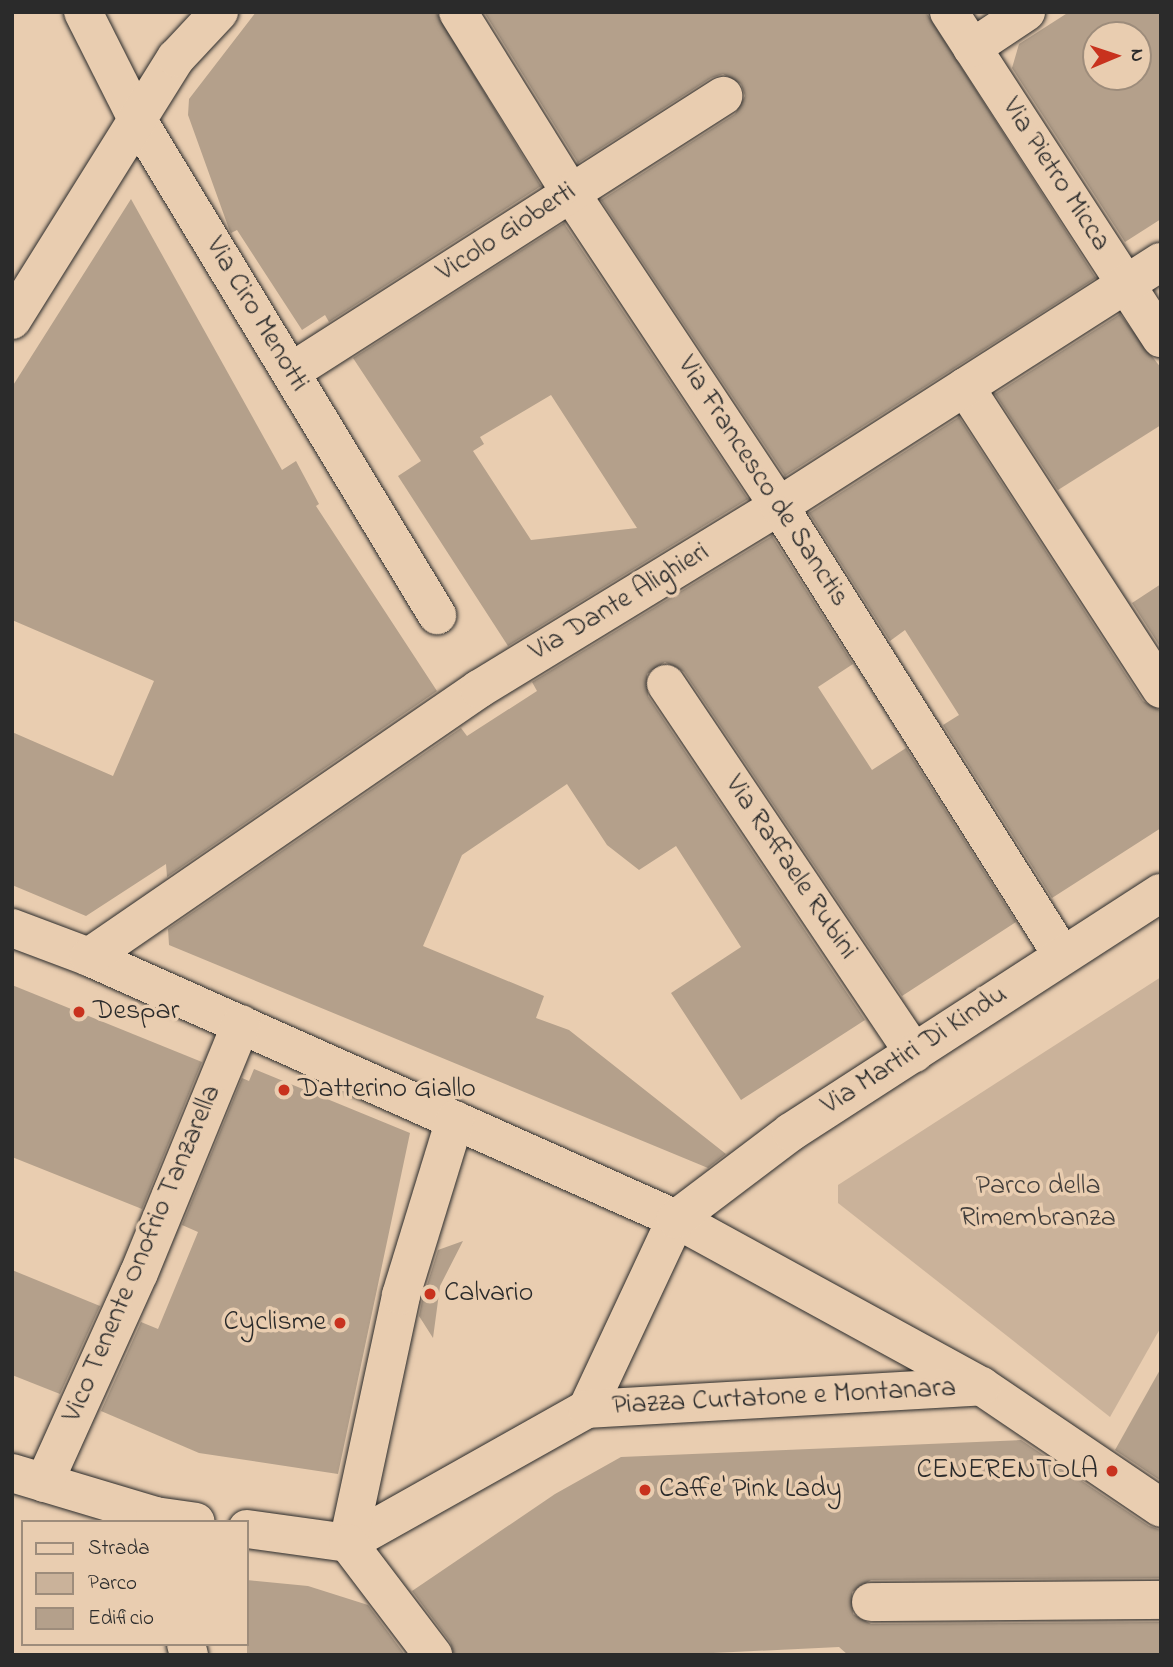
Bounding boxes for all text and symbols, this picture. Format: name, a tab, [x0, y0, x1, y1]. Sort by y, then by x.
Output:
north arrow	[1082, 21, 1152, 91]
text: N	[1123, 48, 1150, 62]
street label: Via Pietro Micca	[993, 92, 1117, 258]
street label: Vicolo Gioberti	[431, 176, 583, 290]
street label: Via Ciro Menotti	[197, 232, 315, 398]
street label: Via Francesco de Sanctis	[668, 351, 856, 613]
street label: Via Dante Alighieri	[524, 536, 716, 670]
street label: Via Raffaele Rubini	[716, 770, 864, 966]
street label: Via Martiri Di Kindu	[816, 979, 1014, 1123]
place label: Despar	[93, 995, 179, 1029]
marker: Despar	[71, 1004, 87, 1020]
place label: Datterino Giallo	[298, 1073, 476, 1107]
street label: Vico Tenente Onofrio Tanzarella	[57, 1080, 229, 1428]
marker: Datterino Giallo	[276, 1082, 292, 1098]
park label: Parco della Rimembranza	[960, 1170, 1116, 1236]
place label: Calvario	[444, 1277, 533, 1311]
marker: Calvario	[422, 1286, 438, 1302]
place label: Cyclisme	[224, 1306, 326, 1340]
marker: Cyclisme	[332, 1315, 348, 1331]
street label: Piazza Curtatone e Montanara	[611, 1372, 957, 1424]
place label: CENERENTOLA	[916, 1454, 1098, 1488]
marker: CENERENTOLA	[1104, 1463, 1120, 1479]
place label: Caffe' Pink Lady	[659, 1473, 841, 1507]
marker: Caffe' Pink Lady	[637, 1482, 653, 1498]
legend	[21, 1520, 248, 1646]
text: Strada	[88, 1534, 150, 1564]
text: Parco	[88, 1569, 137, 1599]
text: Edificio	[88, 1604, 154, 1634]

